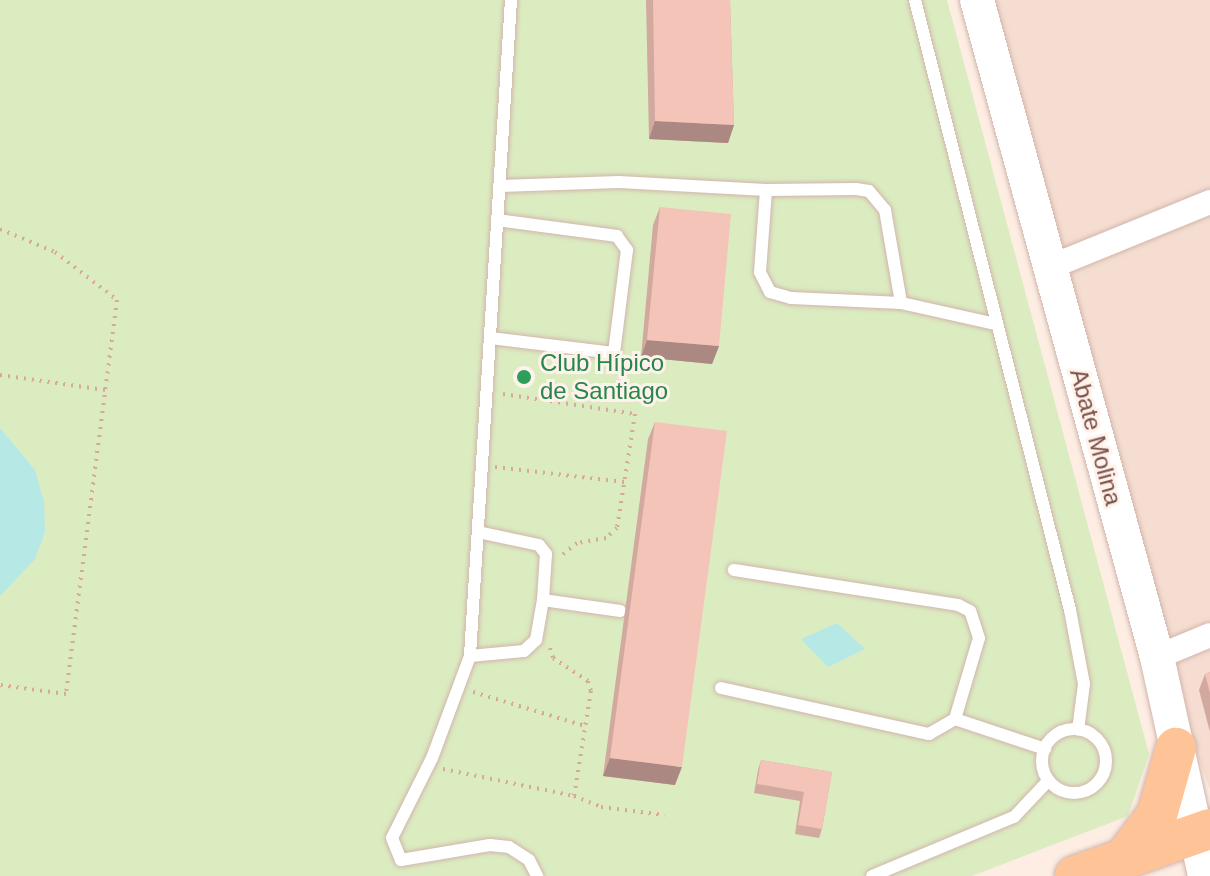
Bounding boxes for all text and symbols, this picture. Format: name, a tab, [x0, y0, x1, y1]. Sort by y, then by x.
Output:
place label: Club Hípico de Santiago	[540, 349, 668, 405]
street label: Abate Molina	[1064, 366, 1128, 508]
marker: Club Hípico de Santiago	[515, 368, 533, 386]

